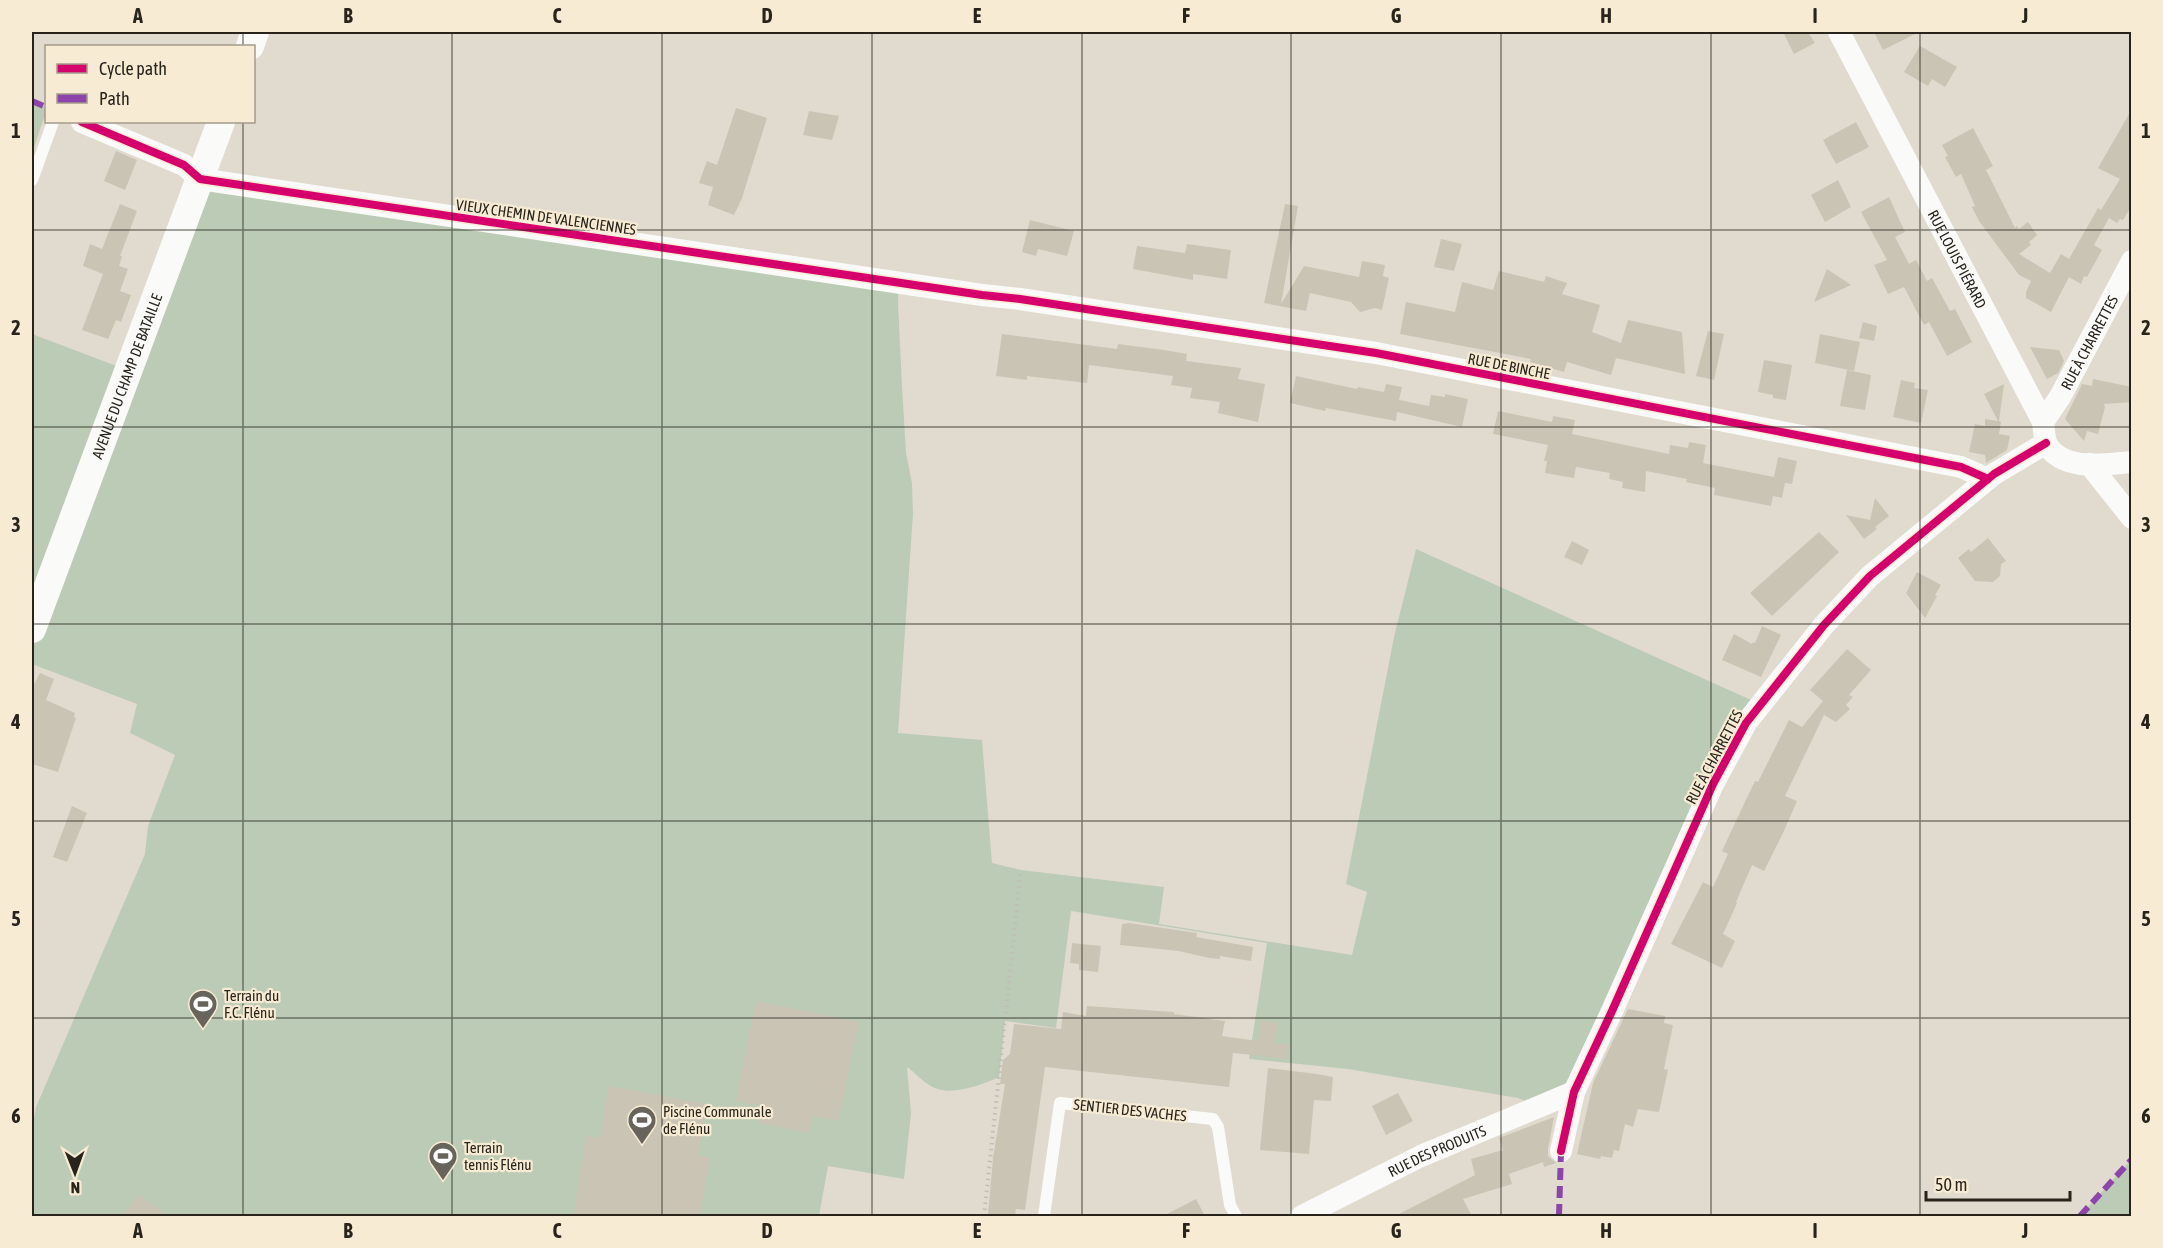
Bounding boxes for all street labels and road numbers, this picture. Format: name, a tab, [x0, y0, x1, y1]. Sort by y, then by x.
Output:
street label: VIEUX CHEMIN DE VALENCIENNES	[455, 196, 637, 238]
street label: RUE LOUIS PIÉRARD	[1925, 207, 1990, 311]
street label: AVENUE DU CHAMP DE BATAILLE	[88, 291, 165, 461]
street label: RUE À CHARRETTES	[2057, 292, 2121, 393]
street label: RUE DE BINCHE	[1467, 350, 1552, 382]
street label: RUE À CHARRETTES	[1682, 707, 1746, 807]
street label: SENTIER DES VACHES	[1073, 1096, 1187, 1124]
street label: RUE DES PRODUITS	[1385, 1121, 1488, 1180]

